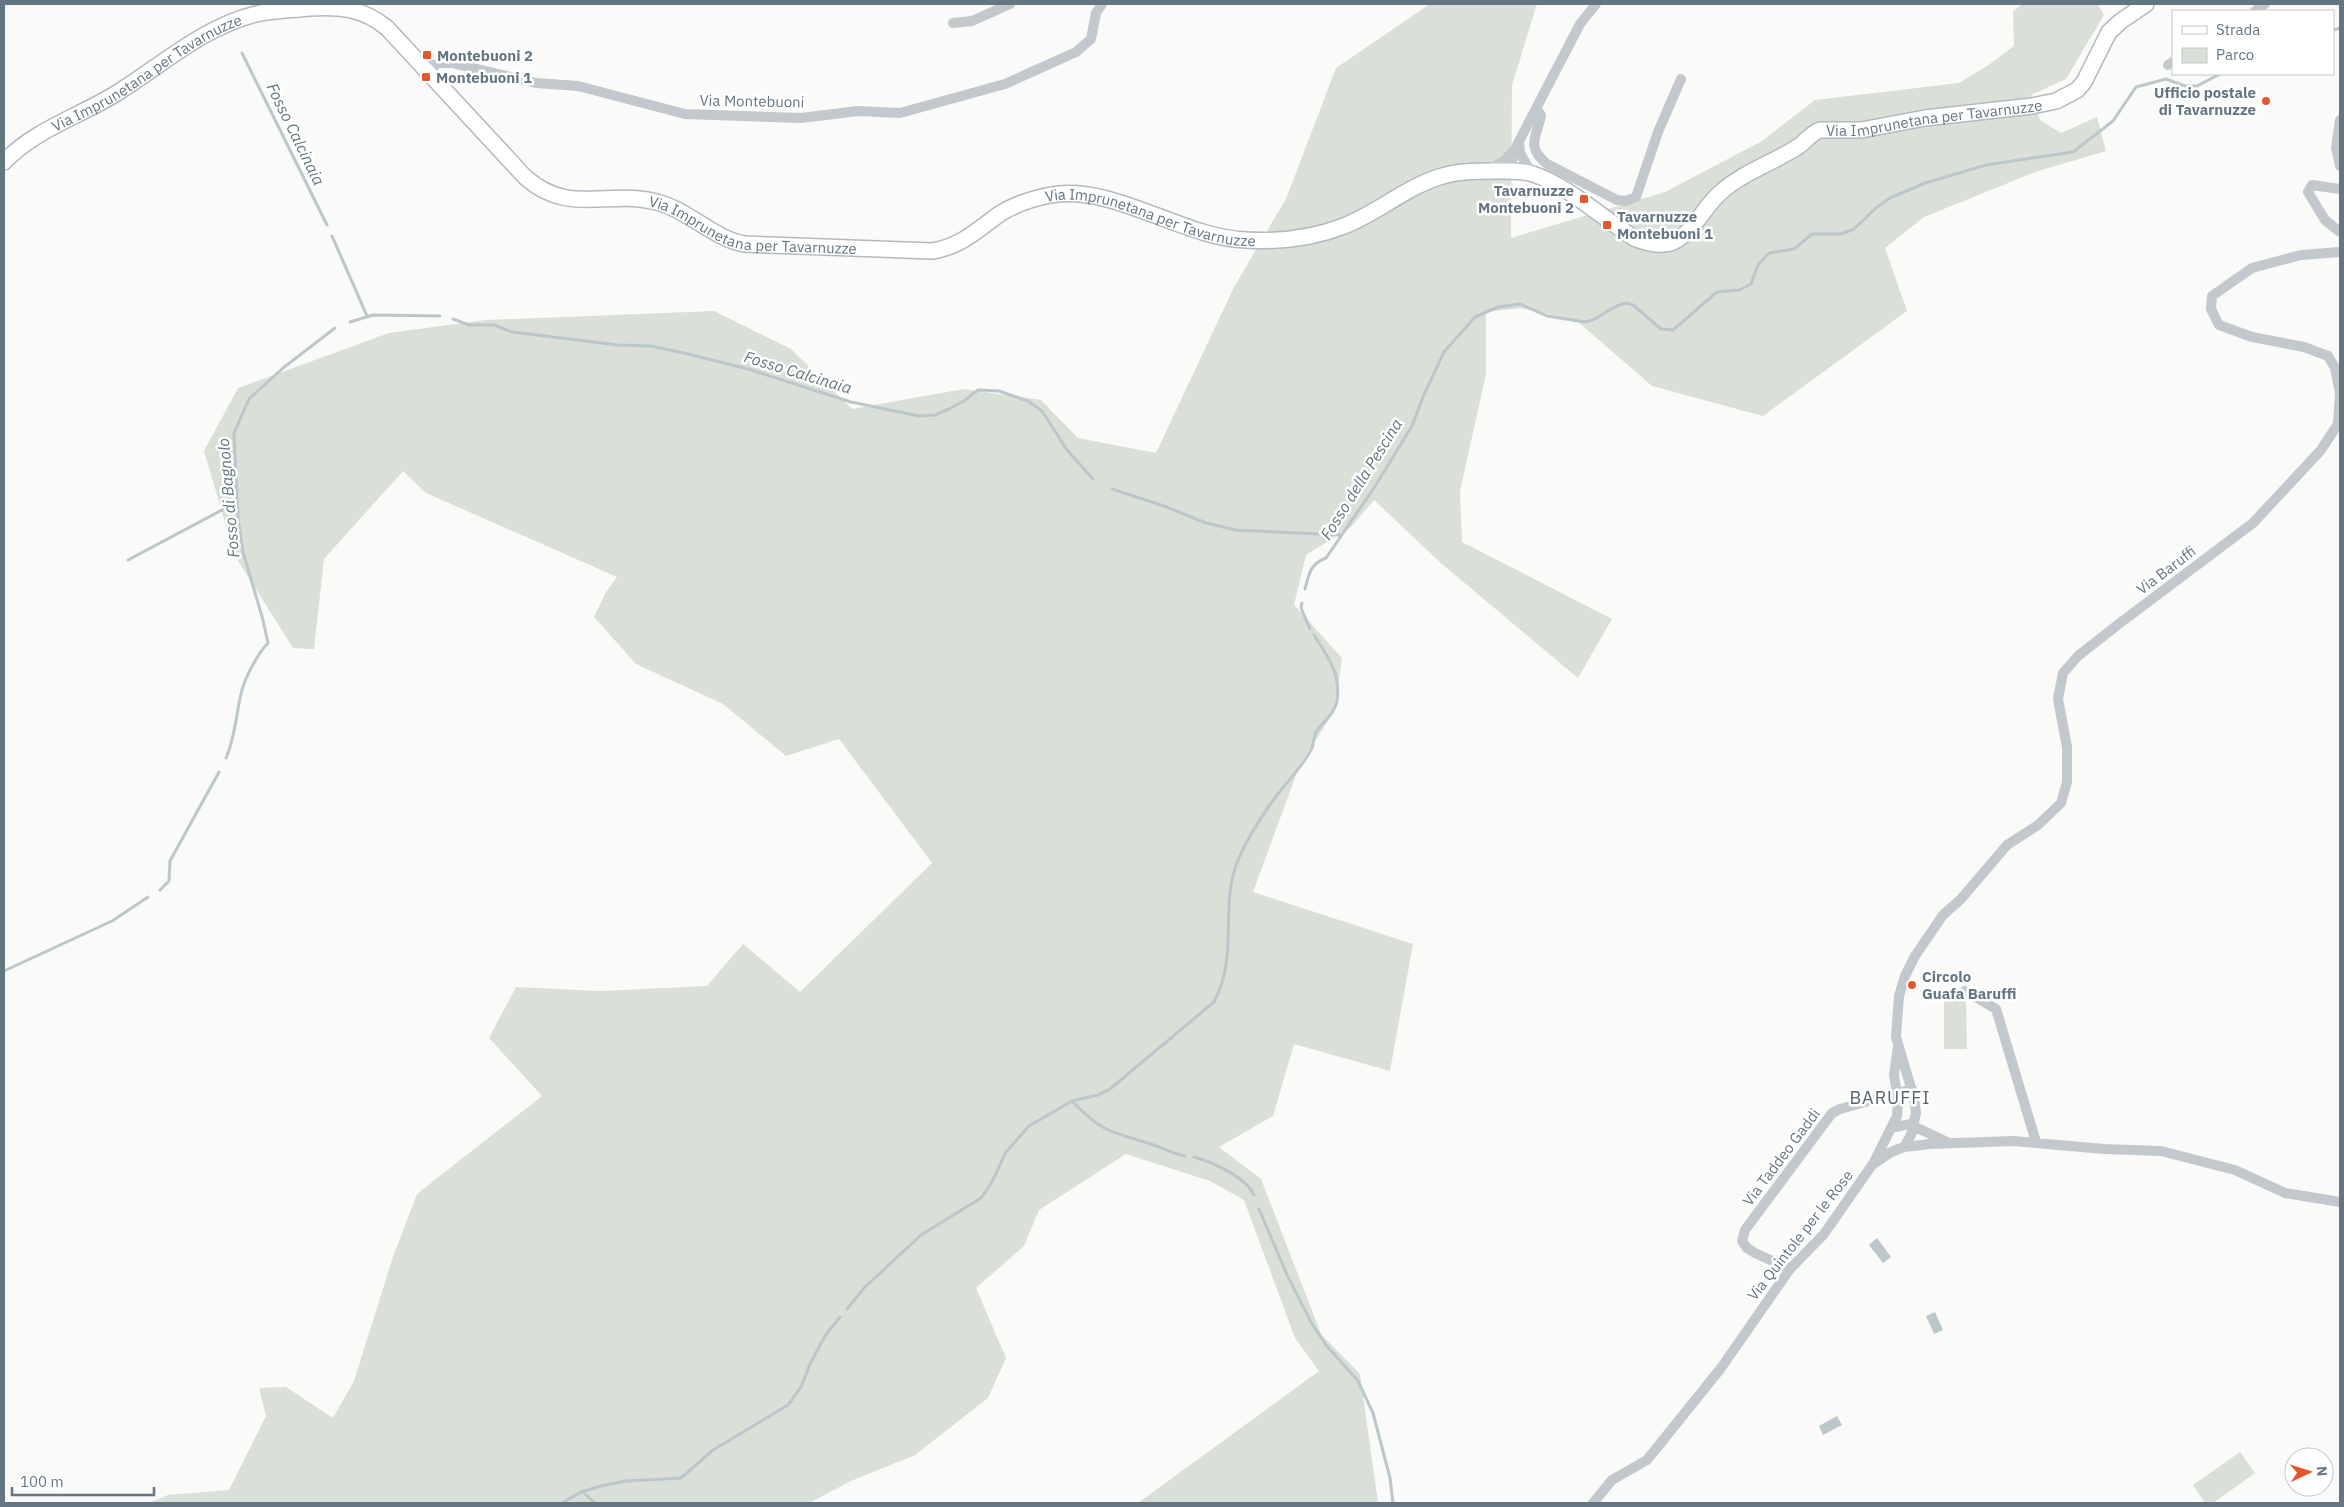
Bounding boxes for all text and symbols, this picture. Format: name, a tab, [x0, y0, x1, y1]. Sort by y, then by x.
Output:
street label: Via Imprunetana per Tavarnuzze	[48, 10, 244, 135]
legend	[2172, 10, 2334, 75]
text: Strada	[2216, 20, 2260, 39]
text: Parco	[2216, 45, 2254, 64]
place label: Montebuoni 2	[437, 46, 533, 65]
marker: Montebuoni 2	[421, 49, 433, 61]
place label: Montebuoni 1	[436, 68, 532, 87]
marker: Montebuoni 1	[420, 71, 432, 83]
water label: Fosso Calcinaia	[263, 79, 329, 189]
place label: Ufficio postale di Tavarnuzze	[2154, 83, 2256, 119]
street label: Via Montebuoni	[699, 91, 805, 111]
street label: Via Imprunetana per Tavarnuzze	[1826, 95, 2044, 140]
marker: Ufficio postale di Tavarnuzze	[2260, 95, 2272, 107]
place label: Tavarnuzze Montebuoni 2	[1478, 181, 1574, 217]
street label: Via Imprunetana per Tavarnuzze	[1043, 184, 1256, 250]
street label: Via Imprunetana per Tavarnuzze	[647, 191, 857, 258]
marker: Tavarnuzze Montebuoni 2	[1578, 193, 1590, 205]
place label: Tavarnuzze Montebuoni 1	[1617, 207, 1713, 243]
marker: Tavarnuzze Montebuoni 1	[1601, 219, 1613, 231]
water label: Fosso Calcinaia	[742, 346, 854, 398]
water label: Fosso della Pescina	[1316, 415, 1406, 543]
water label: Fosso di Bagnolo	[213, 437, 243, 559]
street label: Via Baruffi	[2132, 541, 2200, 599]
place label: Circolo Guafa Baruffi	[1922, 967, 2016, 1003]
marker: Circolo Guafa Baruffi	[1906, 979, 1918, 991]
district label: BARUFFI	[1850, 1086, 1930, 1109]
street label: Via Taddeo Gaddi	[1738, 1105, 1824, 1209]
street label: Via Quintole per le Rose	[1743, 1166, 1857, 1304]
north arrow	[2284, 1447, 2334, 1497]
scale bar	[12, 1464, 155, 1496]
text: N	[2313, 1465, 2331, 1477]
text: 100 m	[20, 1472, 64, 1491]

